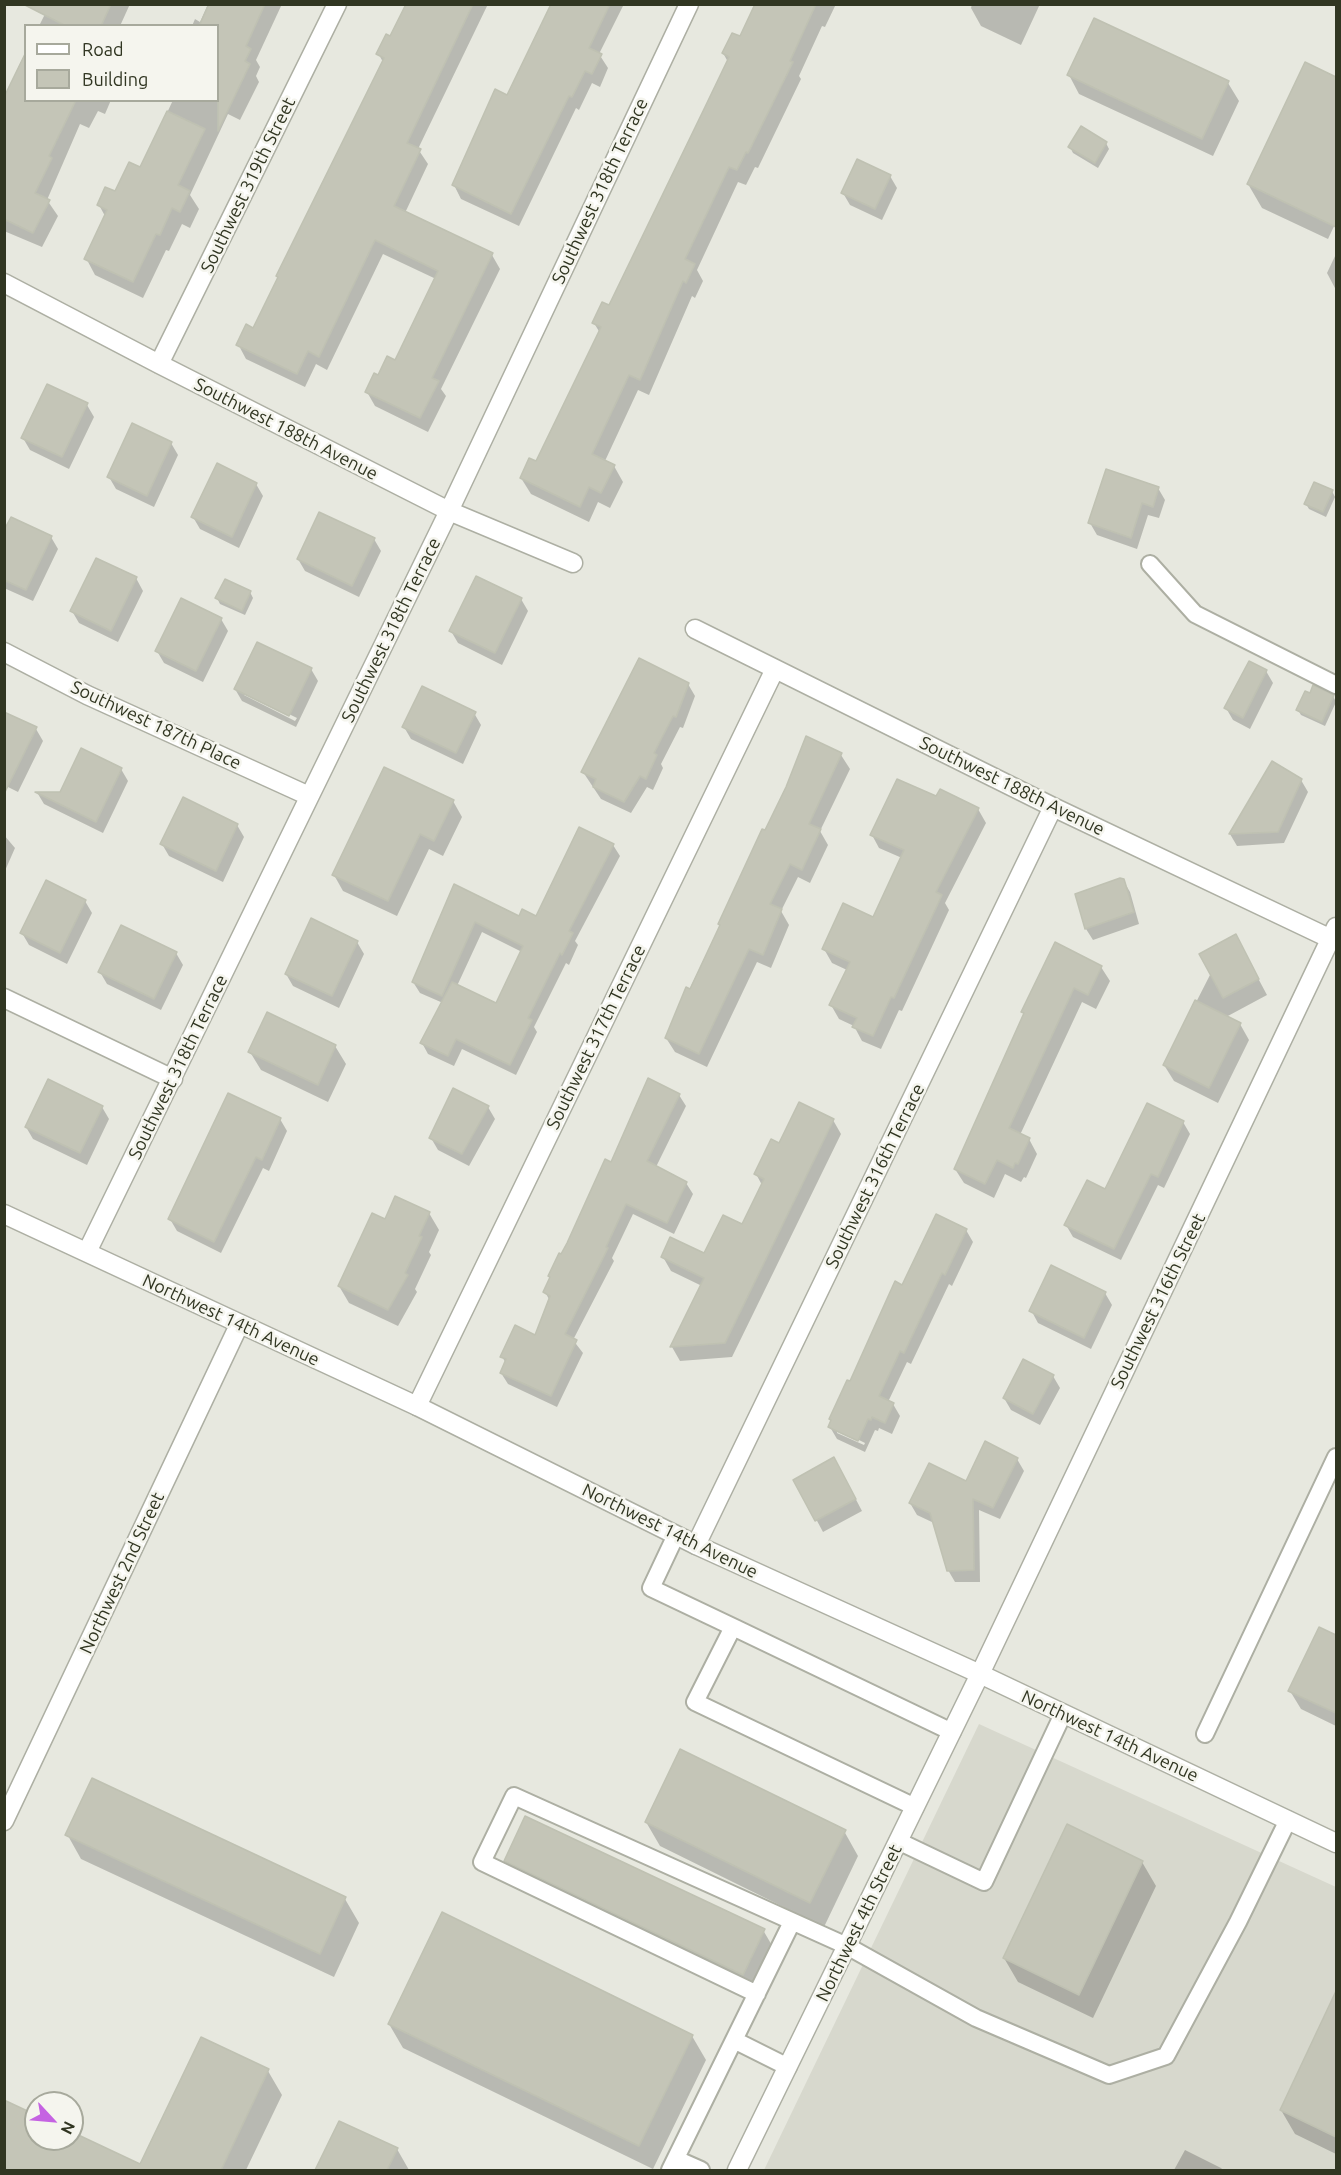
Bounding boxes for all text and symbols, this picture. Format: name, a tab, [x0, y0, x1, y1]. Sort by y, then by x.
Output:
legend	[24, 24, 219, 102]
text: Road	[82, 39, 124, 59]
text: Building	[82, 69, 148, 89]
street label: Southwest 319th Street	[196, 94, 300, 276]
street label: Southwest 318th Terrace	[547, 95, 653, 287]
street label: Southwest 188th Avenue	[191, 373, 381, 485]
street label: Southwest 318th Terrace	[337, 534, 445, 726]
street label: Southwest 187th Place	[67, 676, 245, 774]
street label: Southwest 188th Avenue	[916, 732, 1108, 840]
street label: Southwest 317th Terrace	[542, 941, 650, 1133]
street label: Southwest 318th Terrace	[124, 971, 232, 1163]
street label: Southwest 316th Terrace	[821, 1080, 929, 1272]
street label: Southwest 316th Street	[1106, 1210, 1210, 1392]
street label: Northwest 14th Avenue	[139, 1269, 323, 1371]
street label: Northwest 14th Avenue	[579, 1479, 761, 1583]
street label: Northwest 2nd Street	[75, 1489, 169, 1657]
street label: Northwest 14th Avenue	[1018, 1685, 1202, 1787]
street label: Northwest 4th Street	[812, 1841, 906, 2005]
north arrow	[24, 2091, 84, 2151]
text: N	[58, 2119, 79, 2137]

